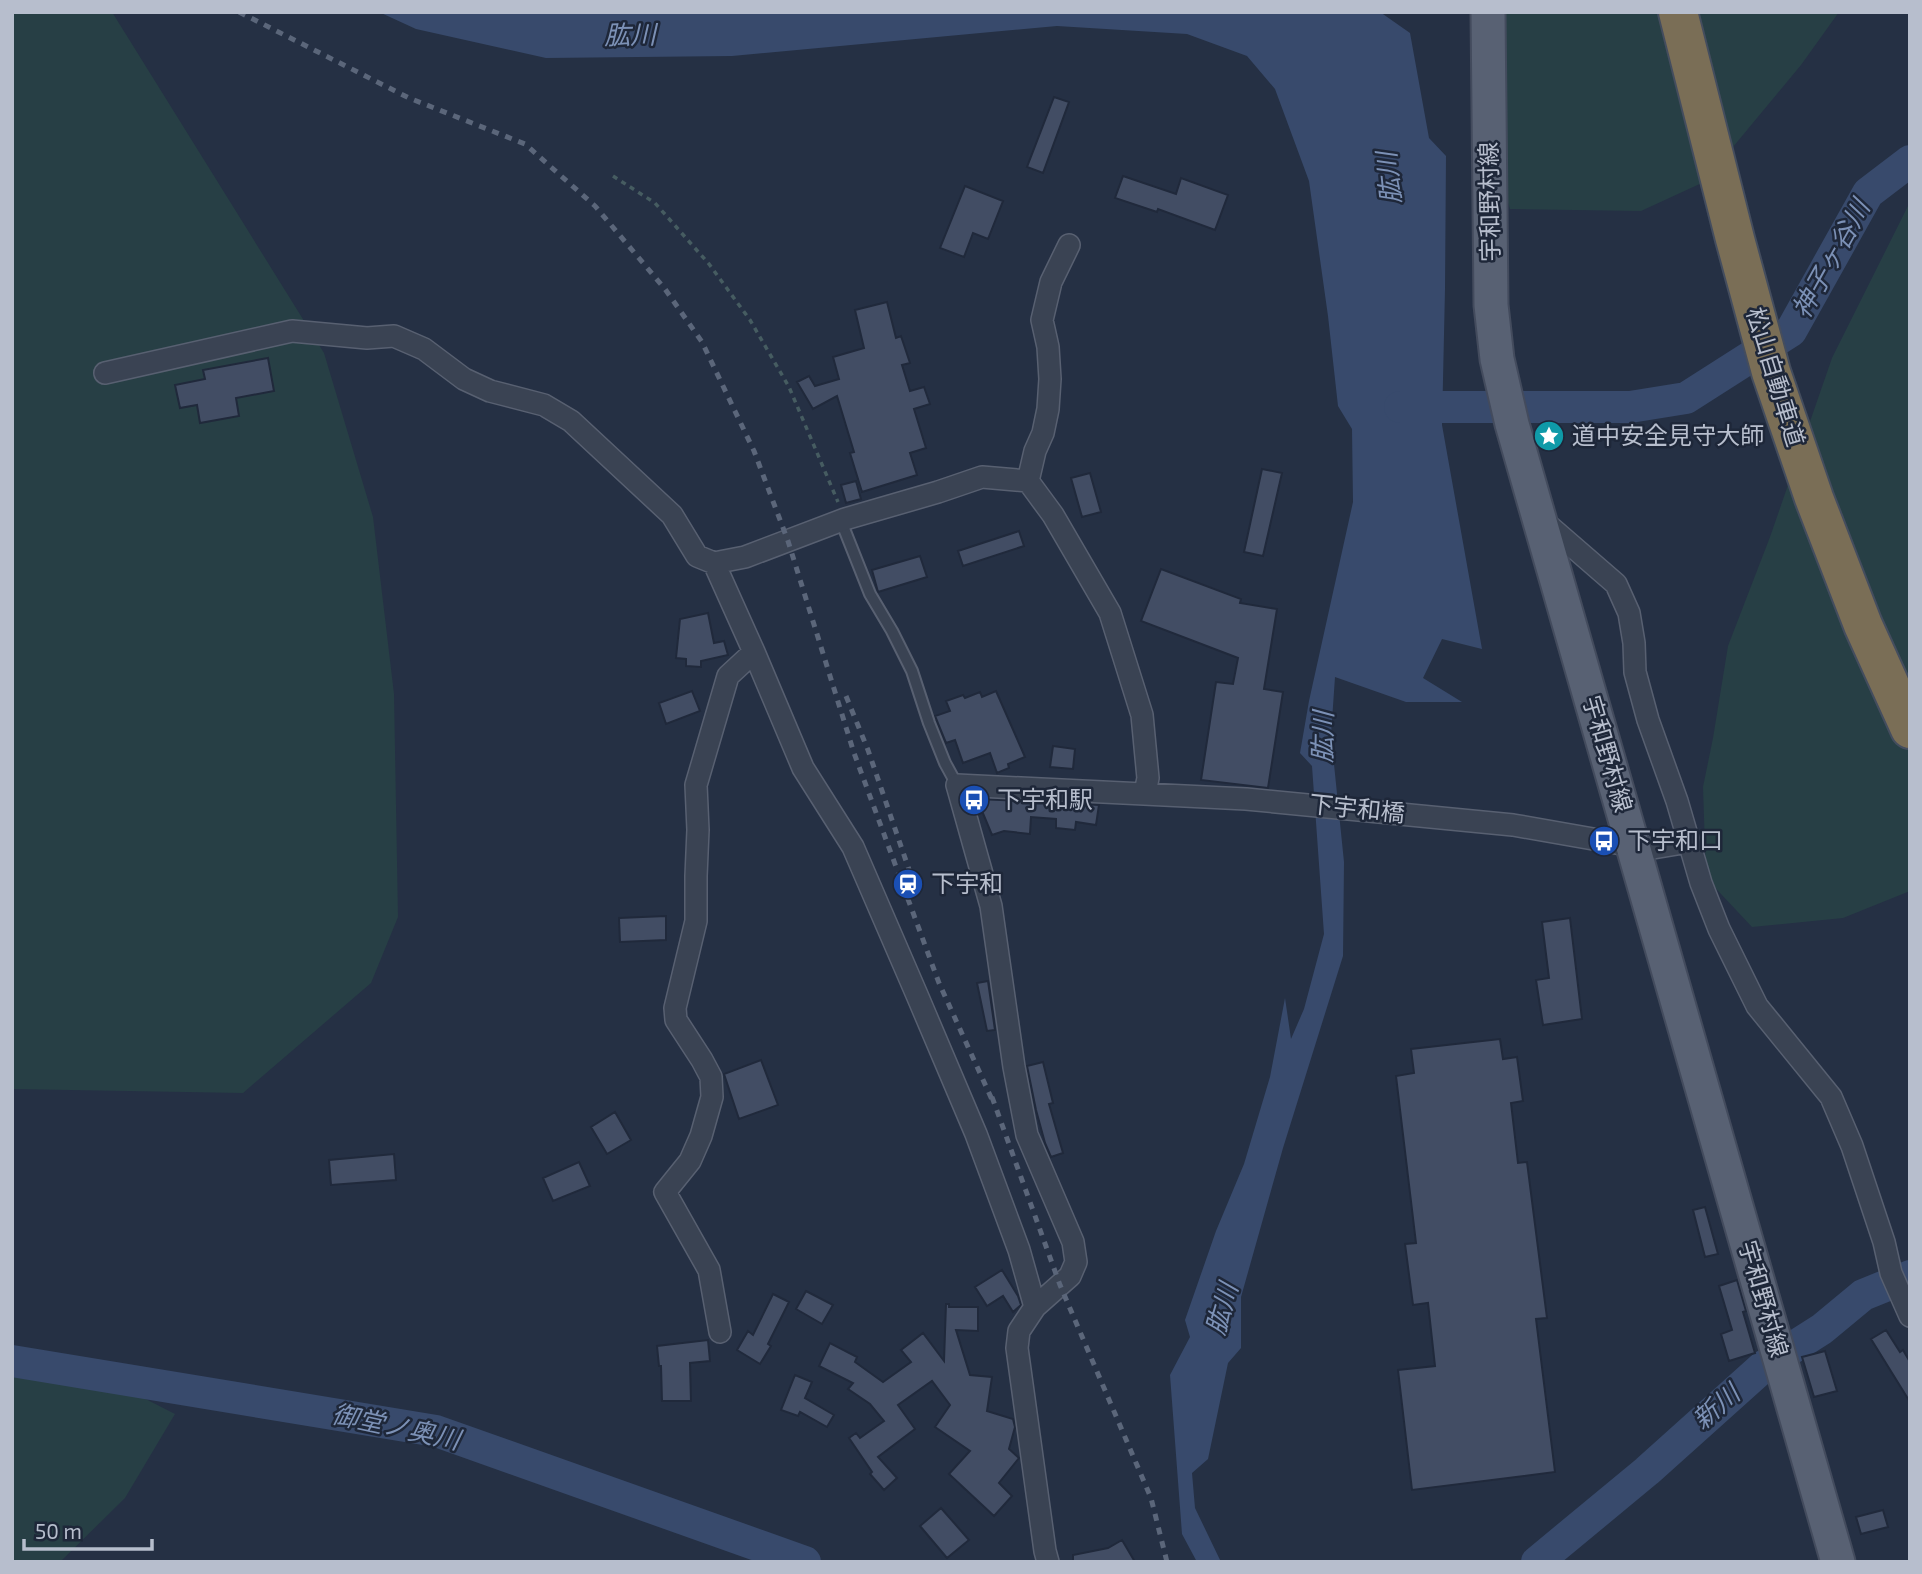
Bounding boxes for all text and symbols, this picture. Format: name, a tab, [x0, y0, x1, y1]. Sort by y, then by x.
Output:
water label: 肱川	[604, 17, 659, 49]
street label: 宇和野村線	[1473, 142, 1504, 262]
water label: 肱川	[1369, 148, 1406, 206]
water label: 神子ヶ谷川	[1785, 191, 1876, 323]
street label: 松山自動車道	[1742, 303, 1811, 450]
place icon: 道中安全見守大師	[1532, 419, 1566, 453]
place label: 道中安全見守大師	[1572, 420, 1764, 449]
street label: 宇和野村線	[1578, 692, 1639, 815]
water label: 肱川	[1306, 708, 1338, 763]
bus stop icon: 下宇和駅	[957, 783, 991, 817]
place label: 下宇和駅	[997, 784, 1093, 813]
street label: 下宇和橋	[1308, 788, 1406, 827]
bus stop icon: 下宇和口	[1587, 824, 1621, 858]
place label: 下宇和口	[1627, 825, 1723, 854]
station icon: 下宇和	[891, 867, 925, 901]
place label: 下宇和	[931, 868, 1003, 897]
street label: 宇和野村線	[1734, 1237, 1795, 1360]
water label: 肱川	[1198, 1276, 1243, 1338]
water label: 新川	[1685, 1375, 1747, 1435]
water label: 御堂ノ奥川	[330, 1397, 466, 1455]
scale bar	[24, 1508, 152, 1552]
text: 50 m	[35, 1518, 82, 1543]

